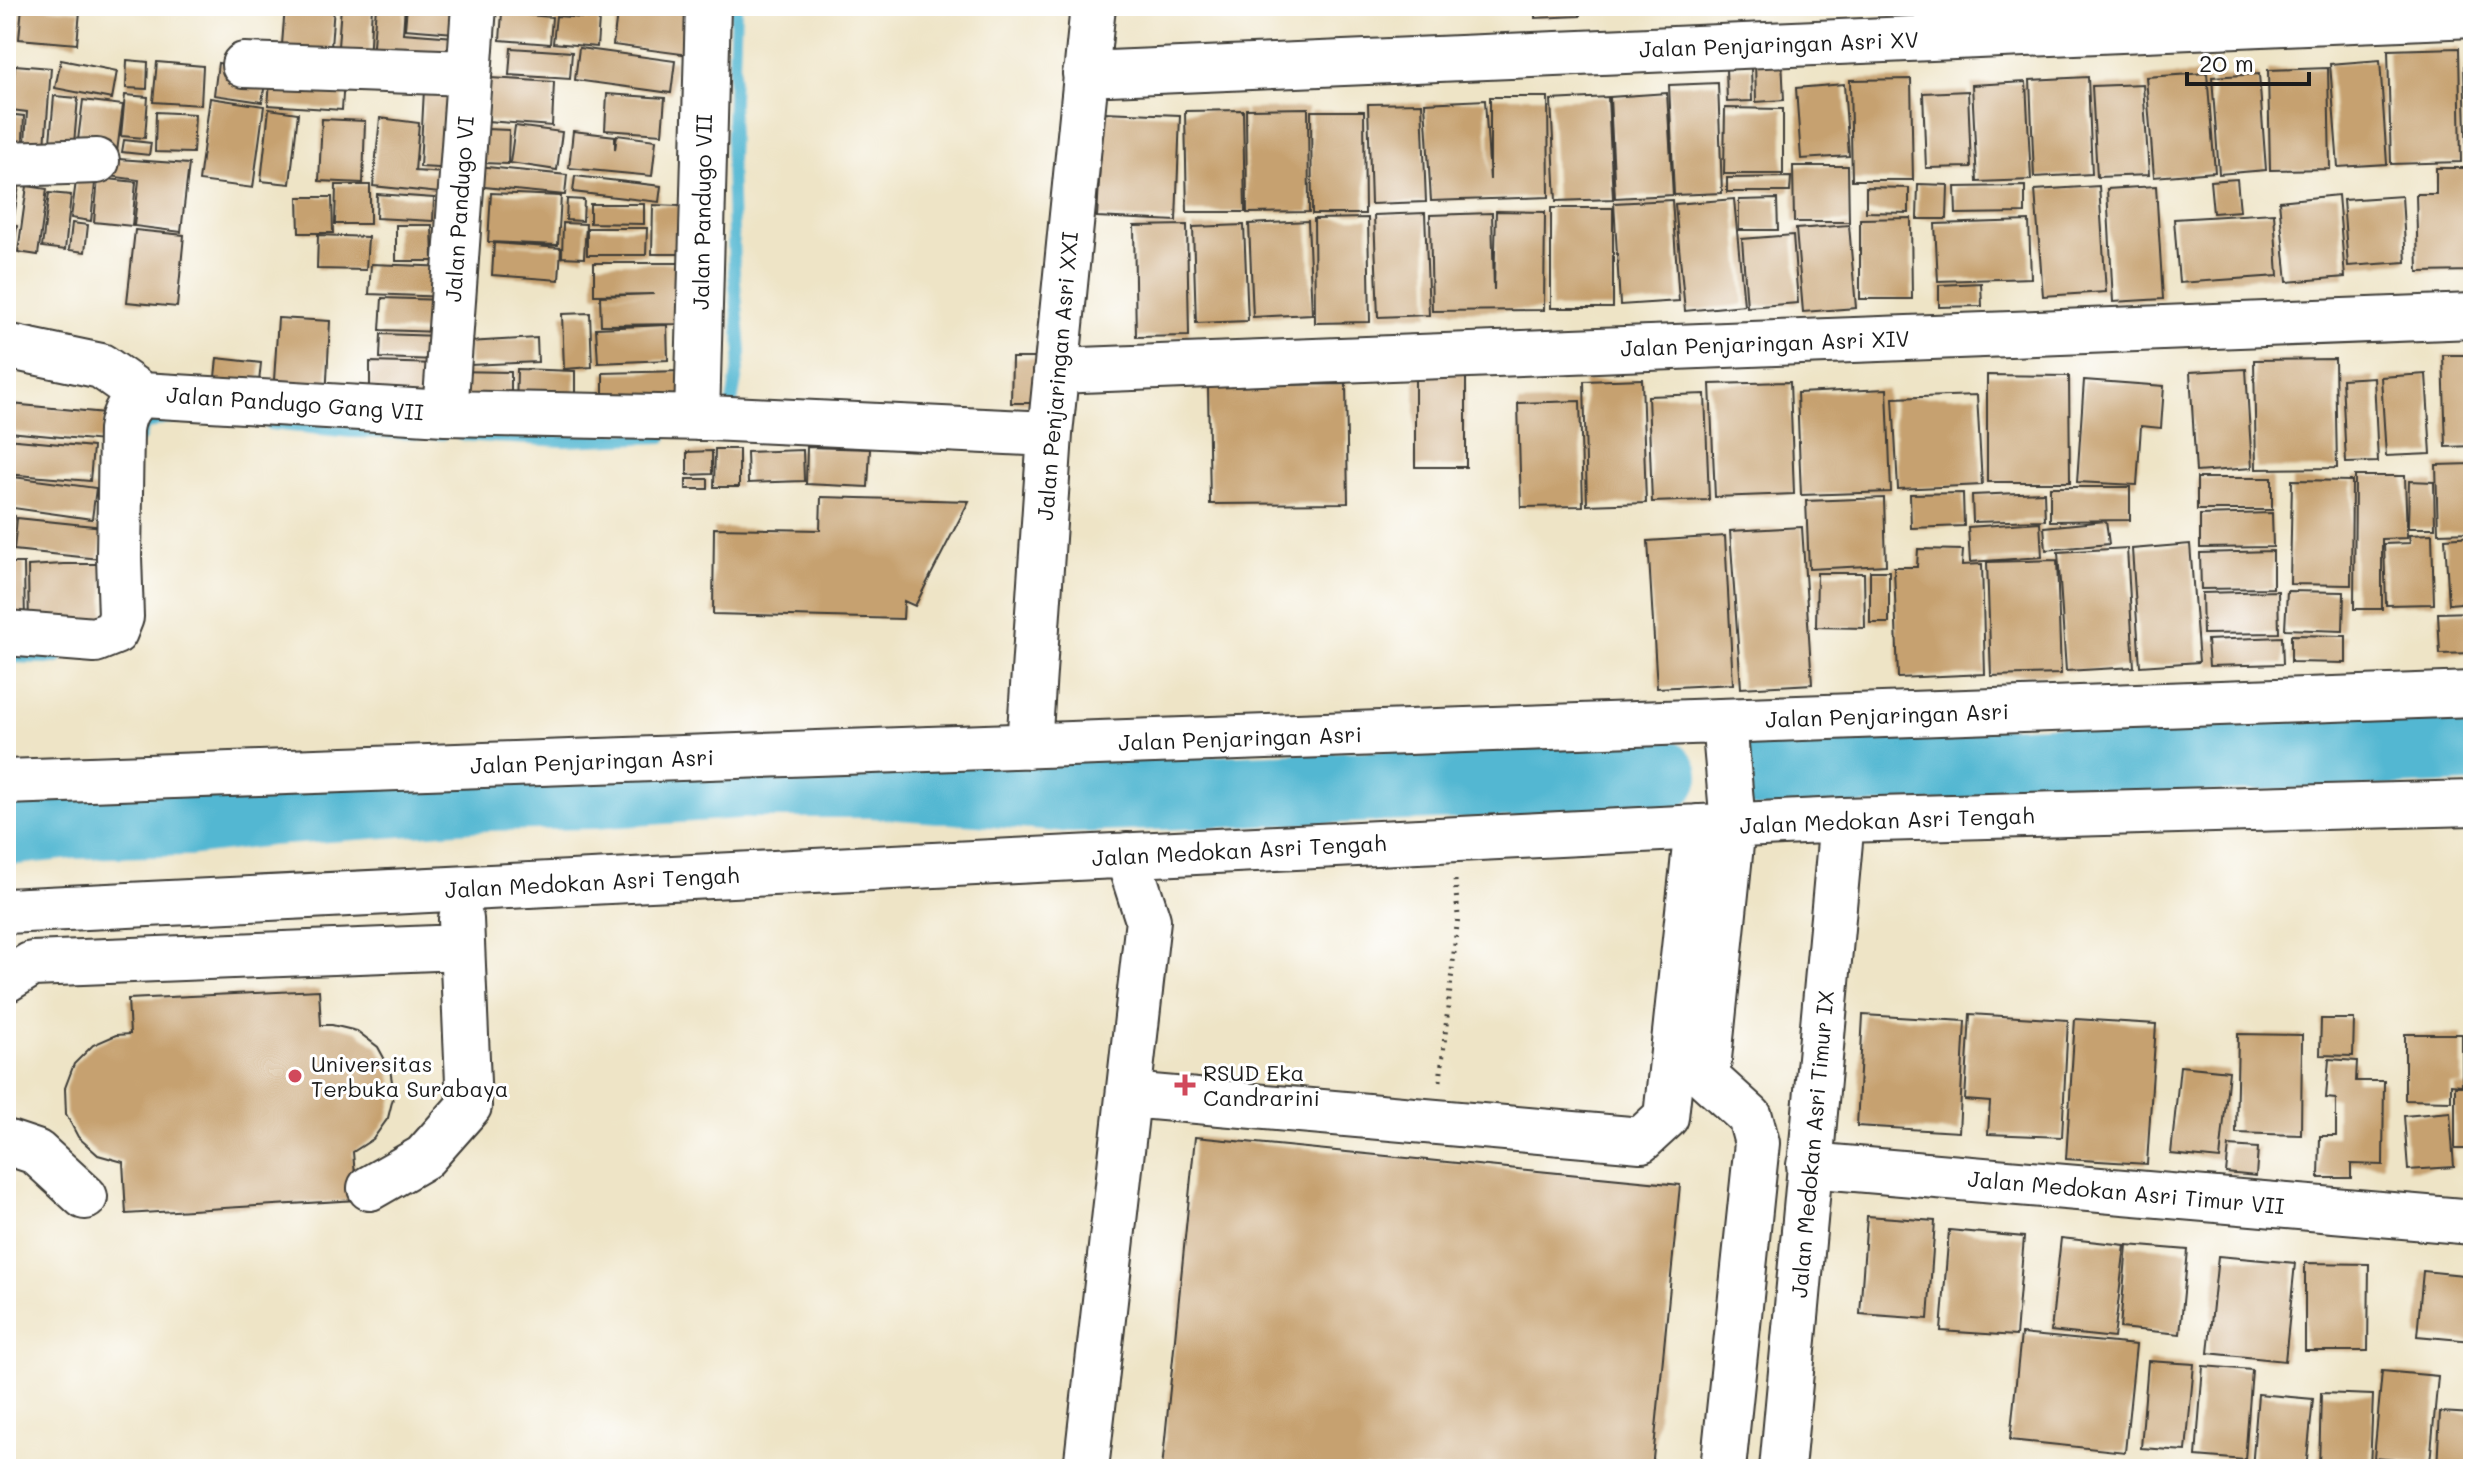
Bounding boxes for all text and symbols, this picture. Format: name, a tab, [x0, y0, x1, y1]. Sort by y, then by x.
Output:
street label: Jalan Penjaringan Asri XV	[1639, 25, 1919, 63]
scale bar	[2187, 36, 2309, 86]
text: 20 m	[2199, 47, 2254, 78]
street label: Jalan Pandugo VII	[686, 114, 718, 310]
street label: Jalan Pandugo VI	[438, 115, 480, 303]
street label: Jalan Penjaringan Asri XXI	[1030, 230, 1084, 522]
street label: Jalan Penjaringan Asri XIV	[1620, 323, 1910, 363]
street label: Jalan Pandugo Gang VII	[165, 380, 425, 426]
street label: Jalan Penjaringan Asri	[1765, 696, 2009, 734]
street label: Jalan Penjaringan Asri	[1118, 719, 1362, 757]
street label: Jalan Penjaringan Asri	[470, 742, 714, 780]
street label: Jalan Medokan Asri Tengah	[1739, 800, 2035, 840]
street label: Jalan Medokan Asri Tengah	[1091, 828, 1387, 872]
street label: Jalan Medokan Asri Tengah	[444, 860, 740, 904]
street label: Jalan Medokan Asri Timur IX	[1784, 989, 1840, 1299]
place label: Universitas Terbuka Surabaya	[311, 1049, 508, 1103]
place label: RSUD Eka Candrarini	[1203, 1058, 1320, 1112]
marker: Universitas Terbuka Surabaya	[286, 1067, 304, 1085]
marker: RSUD Eka Candrarini	[1174, 1074, 1196, 1096]
street label: Jalan Medokan Asri Timur VII	[1966, 1164, 2286, 1220]

